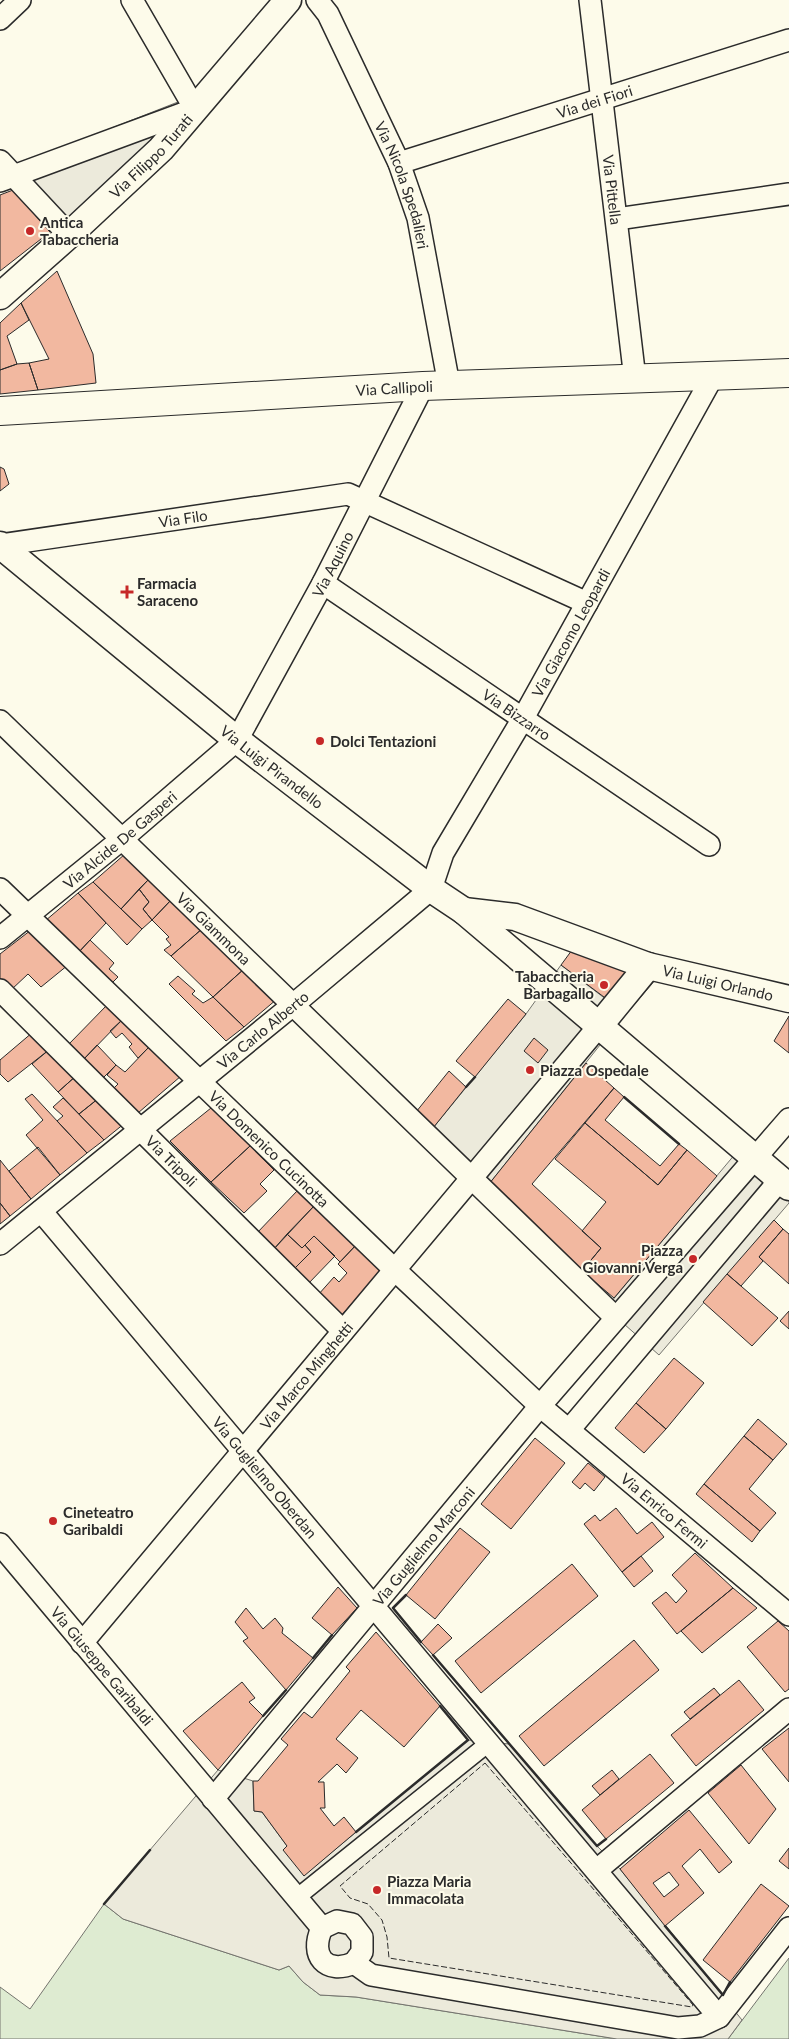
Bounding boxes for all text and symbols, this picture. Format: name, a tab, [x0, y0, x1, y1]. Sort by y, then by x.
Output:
street label: Via dei Fiori	[554, 81, 635, 122]
street label: Via Filippo Turati	[106, 110, 196, 202]
street label: Via Nicola Spedalieri	[371, 118, 433, 250]
street label: Via Pittella	[599, 154, 626, 226]
place label: Antica Tabaccheria	[39, 213, 119, 248]
marker: Antica Tabaccheria	[24, 225, 36, 237]
street label: Via Callipoli	[355, 377, 433, 399]
street label: Via Filo	[157, 506, 209, 531]
street label: Via Aquino	[308, 528, 357, 600]
street label: Via Giacomo Leopardi	[528, 565, 613, 700]
place label: Farmacia Saraceno	[137, 574, 198, 609]
marker: Farmacia Saraceno	[121, 586, 133, 598]
street label: Via Bizzarro	[479, 685, 554, 744]
street label: Via Luigi Pirandello	[217, 721, 327, 812]
place label: Dolci Tentazioni	[330, 732, 436, 750]
marker: Dolci Tentazioni	[314, 735, 326, 747]
street label: Via Alcide De Gasperi	[59, 787, 180, 892]
street label: Via Giammona	[173, 888, 255, 968]
street label: Via Luigi Orlando	[661, 961, 775, 1004]
place label: Tabaccheria Barbagallo	[515, 967, 594, 1002]
marker: Tabaccheria Barbagallo	[598, 979, 610, 991]
street label: Via Carlo Alberto	[213, 987, 312, 1072]
place label: Piazza Ospedale	[540, 1061, 649, 1079]
marker: Piazza Ospedale	[524, 1064, 536, 1076]
street label: Via Domenico Cucinotta	[205, 1087, 333, 1211]
street label: Via Tripoli	[142, 1131, 201, 1190]
place label: Piazza Giovanni Verga	[583, 1241, 683, 1276]
marker: Piazza Giovanni Verga	[687, 1253, 699, 1265]
street label: Via Marco Minghetti	[256, 1318, 356, 1433]
street label: Via Guglielmo Oberdan	[209, 1413, 321, 1542]
street label: Via Enrico Fermi	[617, 1469, 711, 1552]
street label: Via Guglielmo Marconi	[369, 1483, 478, 1609]
place label: Cineteatro Garibaldi	[63, 1503, 134, 1538]
marker: Cineteatro Garibaldi	[47, 1515, 59, 1527]
street label: Via Giuseppe Garibaldi	[47, 1603, 157, 1729]
place label: Piazza Maria Immacolata	[387, 1872, 471, 1907]
marker: Piazza Maria Immacolata	[371, 1884, 383, 1896]

